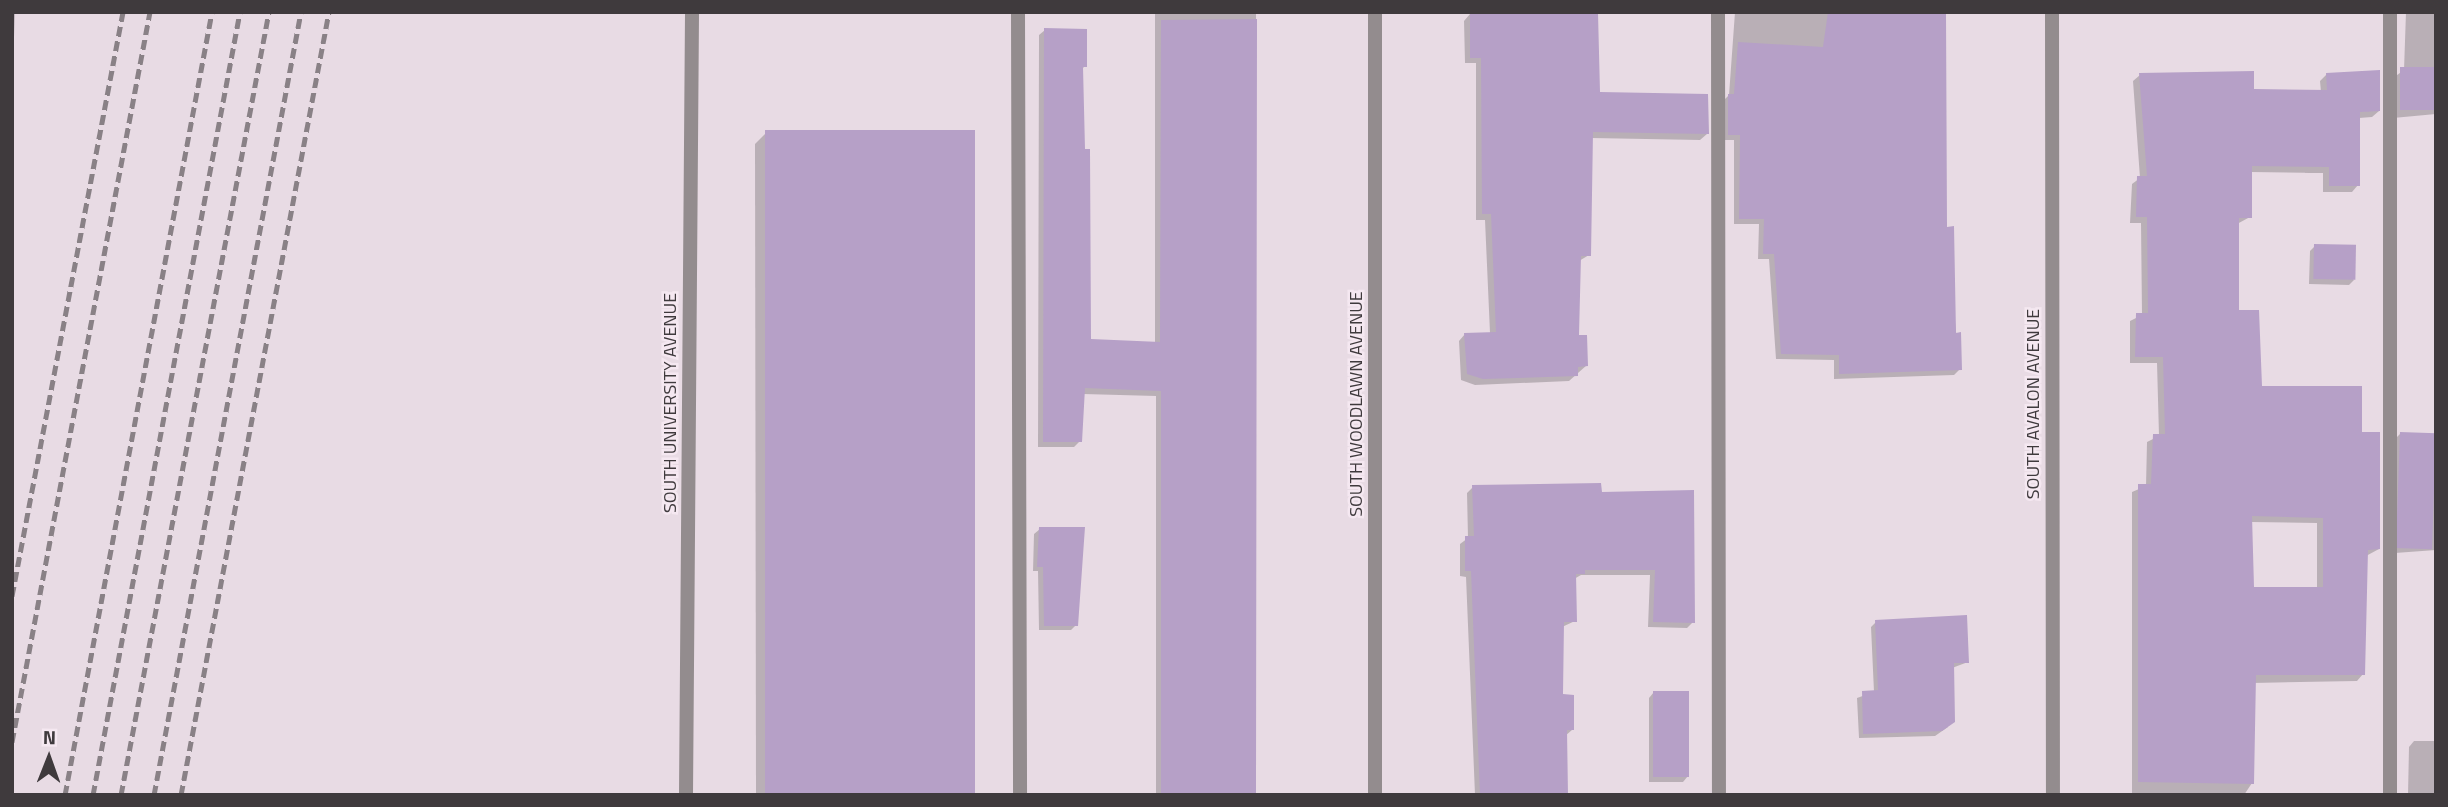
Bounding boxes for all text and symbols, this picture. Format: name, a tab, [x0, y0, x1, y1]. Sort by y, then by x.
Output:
street label: SOUTH WOODLAWN AVENUE	[1345, 291, 1367, 517]
street label: SOUTH UNIVERSITY AVENUE	[659, 293, 681, 513]
street label: SOUTH AVALON AVENUE	[2022, 309, 2044, 499]
text: N	[43, 722, 56, 751]
north arrow	[14, 723, 84, 793]

